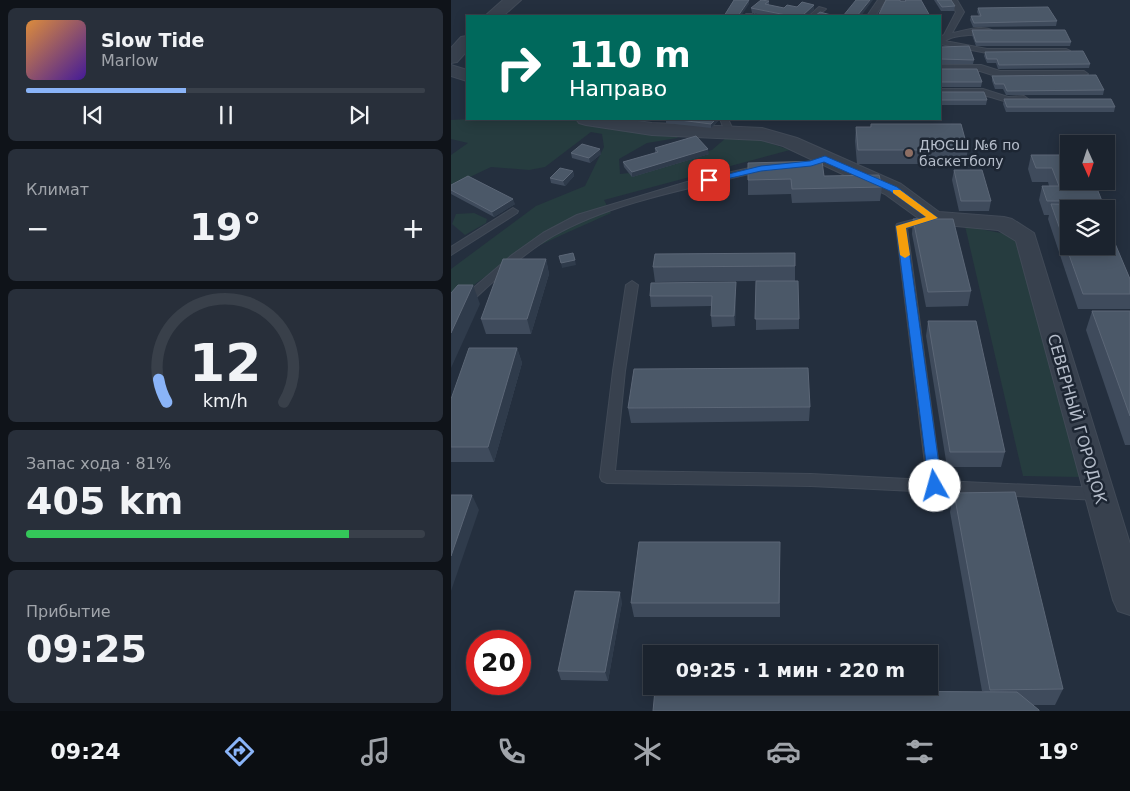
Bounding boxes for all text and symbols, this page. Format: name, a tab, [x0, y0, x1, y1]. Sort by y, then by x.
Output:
text: Slow Tide	[101, 29, 204, 51]
icon: right	[486, 35, 551, 100]
text: 110 m	[569, 35, 691, 75]
text: Marlow	[101, 51, 159, 70]
text: Направо	[569, 76, 667, 101]
icon: previous	[79, 101, 107, 129]
icon: pause	[212, 101, 240, 129]
icon: next	[345, 101, 373, 129]
north arrow	[1060, 135, 1115, 190]
map controls	[1060, 135, 1115, 255]
place label: ДЮСШ №6 по баскетболу	[919, 137, 1020, 169]
marker: ДЮСШ №6 по баскетболу	[903, 147, 915, 159]
pin	[688, 159, 730, 201]
icon: arrive	[695, 166, 723, 194]
text: Климат	[26, 180, 89, 199]
button: layers	[1060, 200, 1115, 255]
text: 19°	[190, 205, 261, 249]
text: −	[26, 212, 49, 245]
text: +	[402, 212, 425, 245]
street label: СЕВЕРНЫЙ ГОРОДОК	[1044, 332, 1111, 507]
text: 12	[189, 333, 262, 393]
text: km/h	[203, 390, 248, 411]
text: Запас хода · 81%	[26, 454, 171, 473]
position arrow	[908, 459, 960, 511]
text: 405 km	[26, 479, 183, 523]
text: Прибытие	[26, 602, 111, 621]
text: 09:25	[26, 627, 147, 671]
speed limit sign: 20	[466, 630, 531, 695]
text: 09:25 · 1 мин · 220 m	[676, 659, 905, 681]
icon: directions	[222, 734, 257, 769]
icon: music	[358, 734, 393, 769]
icon: phone	[494, 734, 529, 769]
icon: climate	[630, 734, 665, 769]
icon: car	[766, 734, 801, 769]
icon: filters	[902, 734, 937, 769]
text: 09:24	[51, 739, 121, 764]
text: 19°	[1038, 739, 1079, 764]

